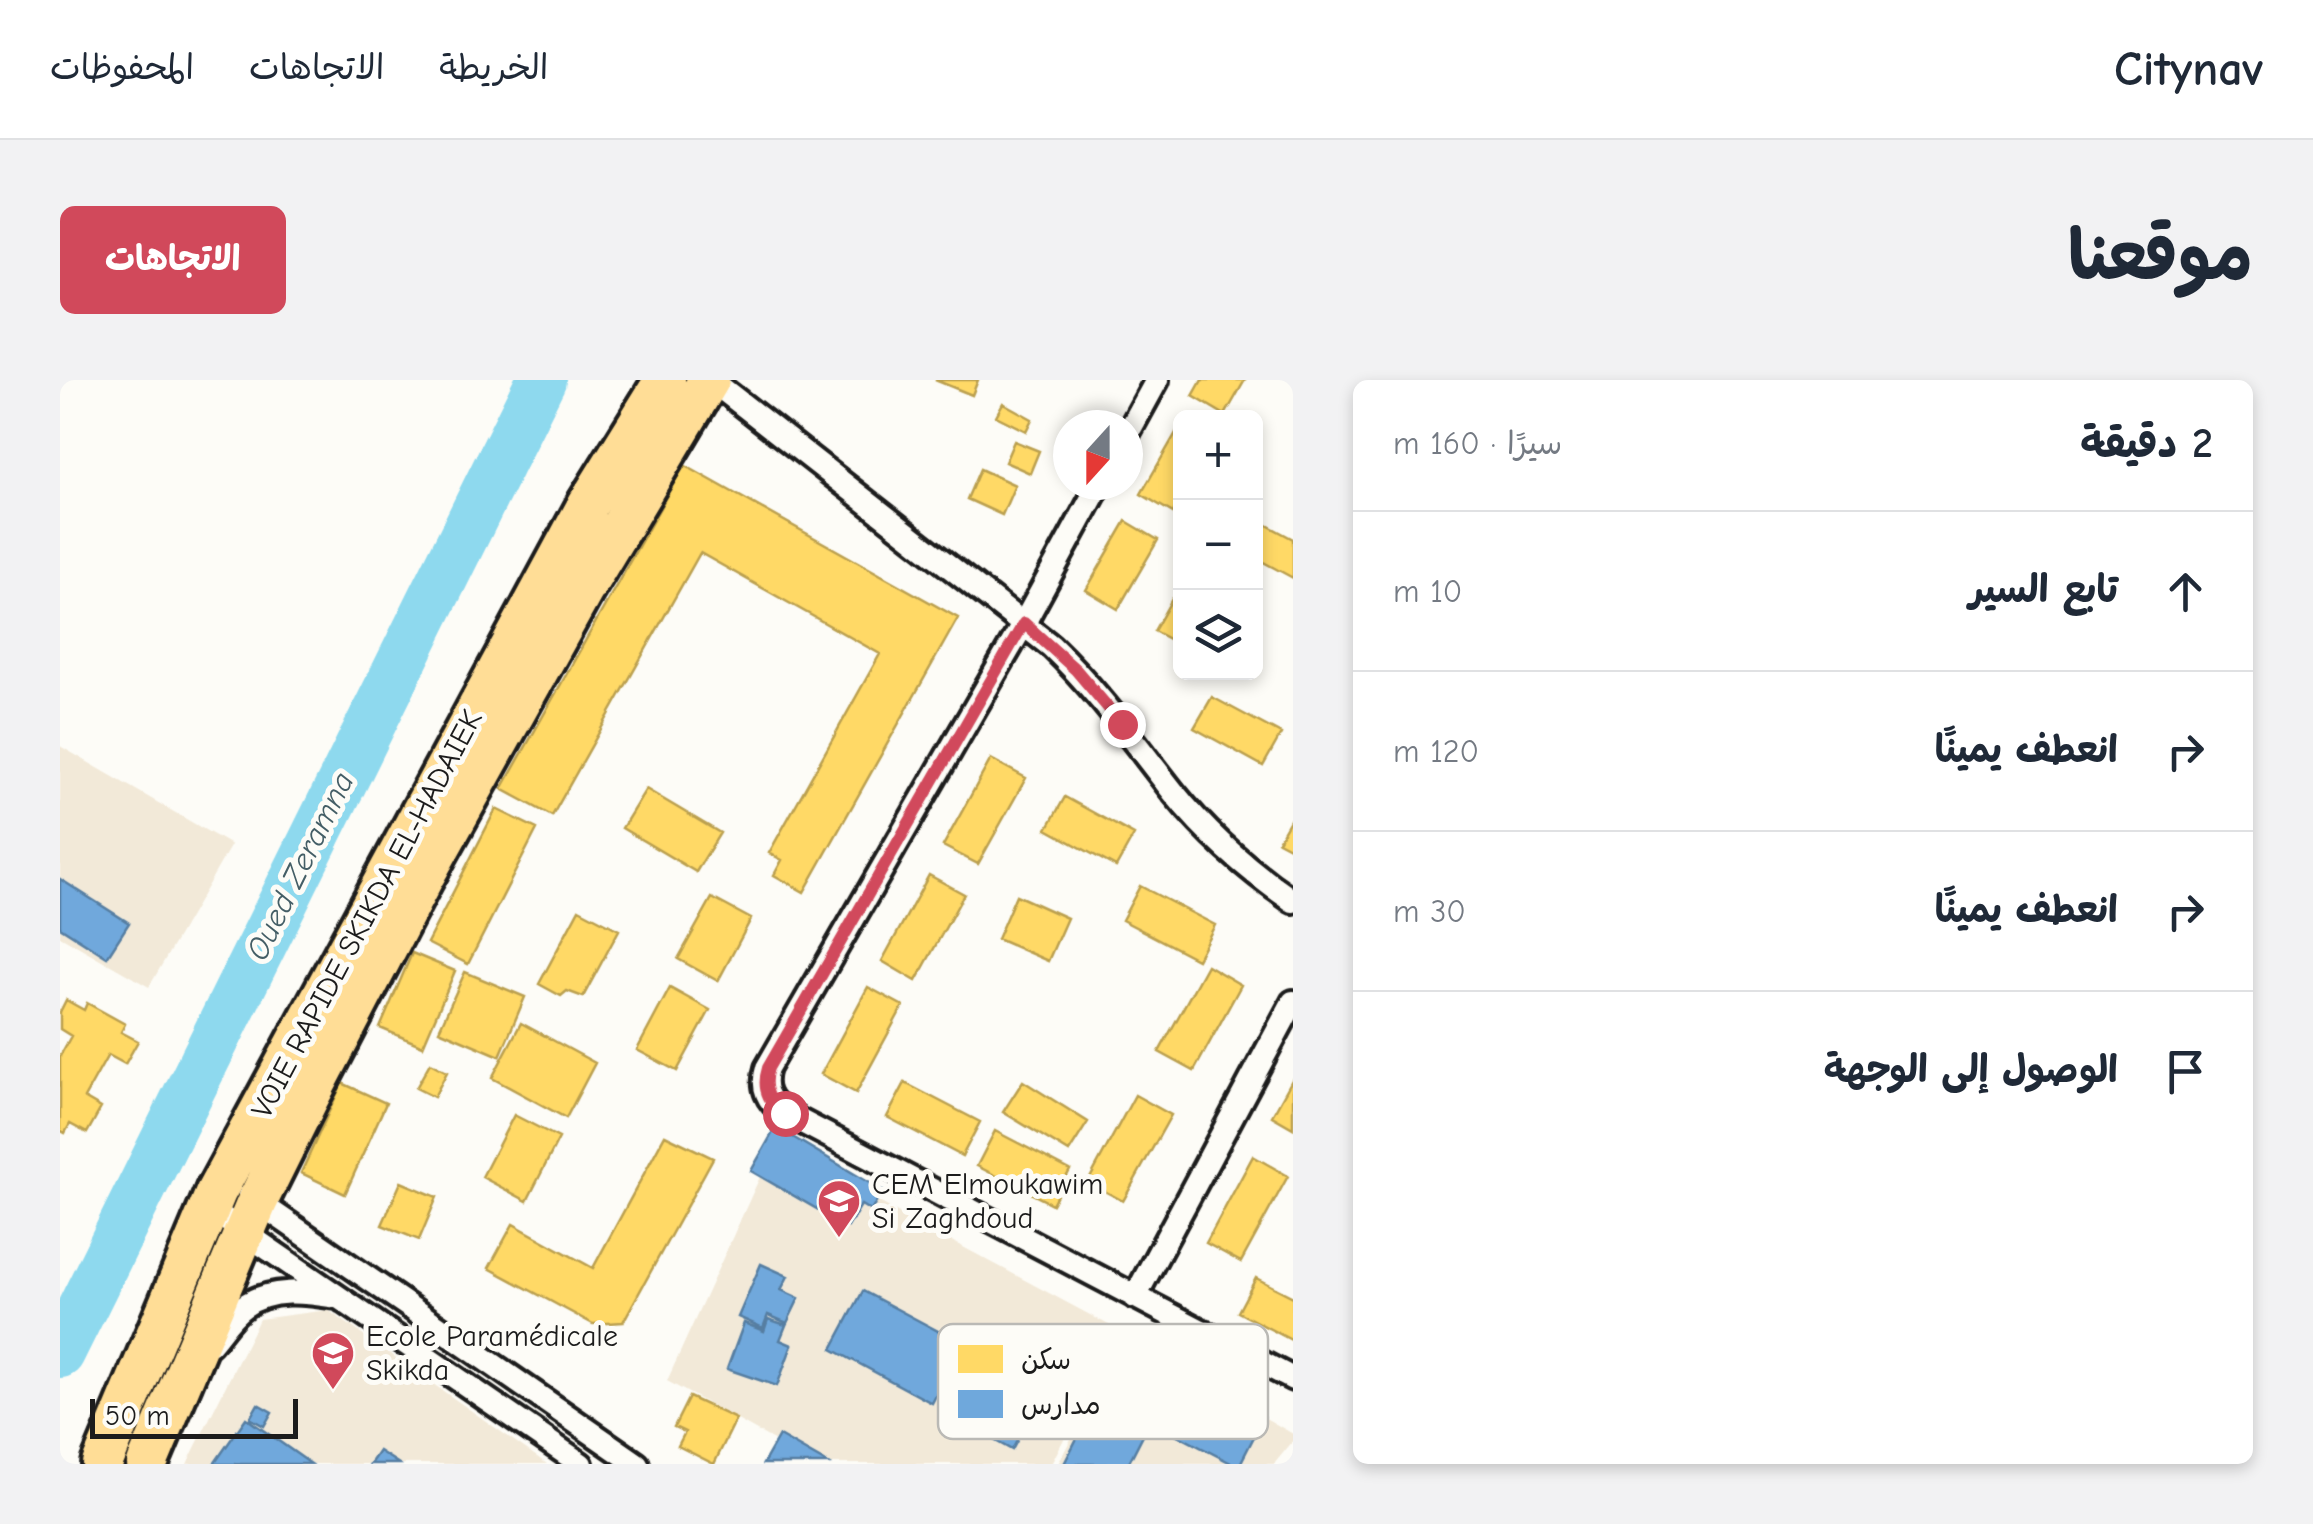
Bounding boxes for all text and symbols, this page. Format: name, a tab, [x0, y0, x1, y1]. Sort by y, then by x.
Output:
text: Citynav	[2114, 42, 2263, 97]
text: المحفوظات	[50, 47, 194, 88]
text: الاتجاهات	[249, 47, 384, 88]
text: الخريطة	[439, 47, 548, 88]
button: الاتجاهات	[60, 206, 286, 314]
text: موقعنا	[2068, 216, 2253, 297]
north arrow	[1053, 410, 1143, 500]
map controls	[1173, 410, 1263, 680]
button: +	[1173, 410, 1263, 500]
text: 2 دقيقة	[2080, 419, 2213, 468]
text: سيرًا · 160 m	[1393, 425, 1562, 462]
button: −	[1173, 500, 1263, 590]
icon: ahead	[2158, 564, 2213, 619]
text: تابع السير	[1969, 568, 2118, 612]
text: 10 m	[1393, 573, 1462, 610]
button: layers	[1173, 590, 1263, 680]
route end	[1100, 702, 1146, 748]
street label: VOIE RAPIDE SKIKDA EL-HADAIEK	[244, 704, 490, 1124]
icon: right	[2158, 724, 2213, 779]
text: انعطف يمينًا	[1935, 728, 2118, 772]
text: 120 m	[1393, 733, 1479, 770]
water label: Oued Zeramna	[239, 766, 361, 966]
icon: right	[2158, 884, 2213, 939]
text: انعطف يمينًا	[1935, 888, 2118, 932]
text: 30 m	[1393, 893, 1466, 930]
icon: arrive	[2158, 1044, 2213, 1099]
text: الوصول إلى الوجهة	[1824, 1048, 2118, 1092]
route start	[763, 1091, 809, 1137]
place label: CEM Elmoukawim Si Zaghdoud	[872, 1167, 1103, 1236]
school or university icon: CEM Elmoukawim Si Zaghdoud	[816, 1178, 862, 1239]
place label: Ecole Paramédicale Skikda	[366, 1319, 618, 1388]
legend	[938, 1324, 1268, 1439]
school or university icon: Ecole Paramédicale Skikda	[310, 1330, 356, 1391]
text: سكن	[1021, 1344, 1071, 1376]
text: مدارس	[1021, 1389, 1101, 1421]
scale bar	[90, 1394, 298, 1438]
text: 50 m	[105, 1400, 170, 1432]

